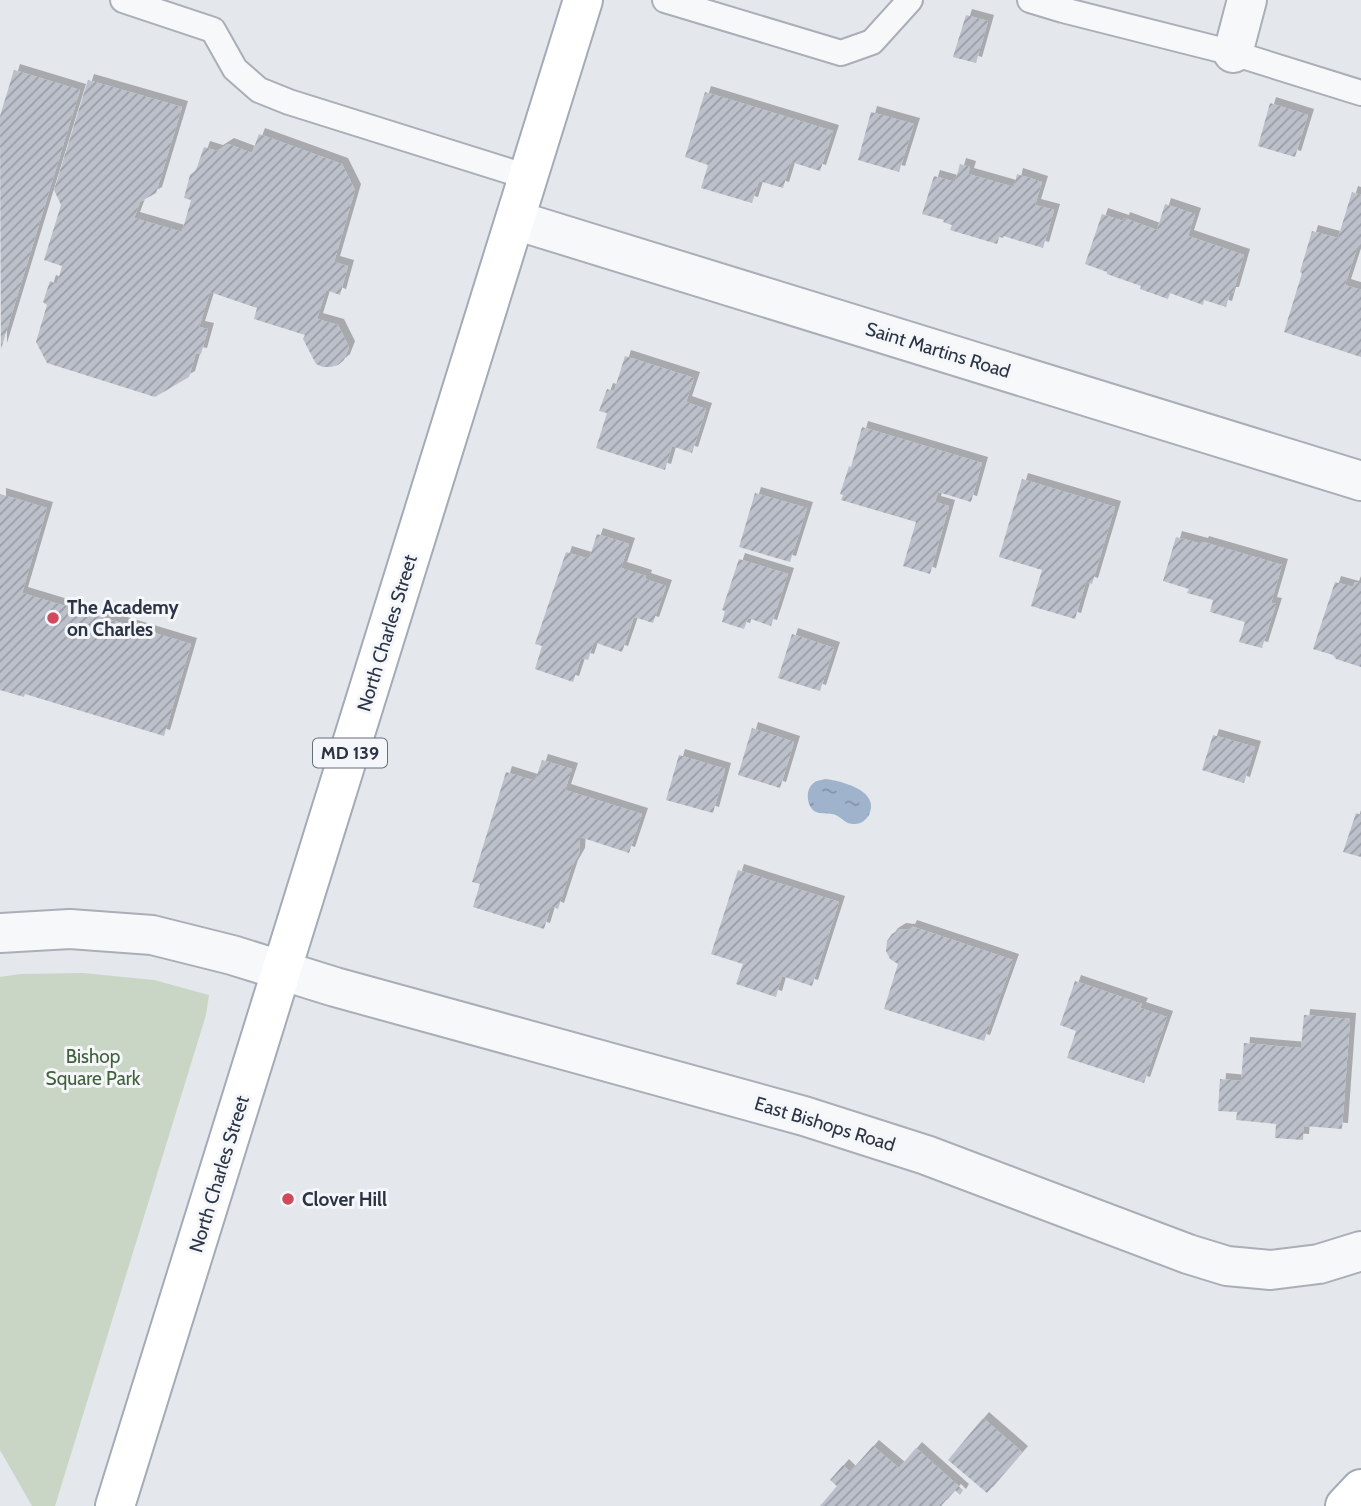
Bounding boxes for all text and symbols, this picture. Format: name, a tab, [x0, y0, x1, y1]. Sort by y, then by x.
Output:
street label: Saint Martins Road	[863, 317, 1013, 383]
street label: North Charles Street	[352, 551, 422, 714]
place label: The Academy on Charles	[67, 596, 180, 641]
marker: The Academy on Charles	[45, 610, 61, 626]
road number: MD 139	[313, 738, 387, 768]
park label: Bishop Square Park	[46, 1045, 141, 1090]
street label: North Charles Street	[184, 1092, 254, 1255]
street label: East Bishops Road	[752, 1092, 898, 1156]
place label: Clover Hill	[302, 1188, 387, 1211]
marker: Clover Hill	[280, 1191, 296, 1207]

